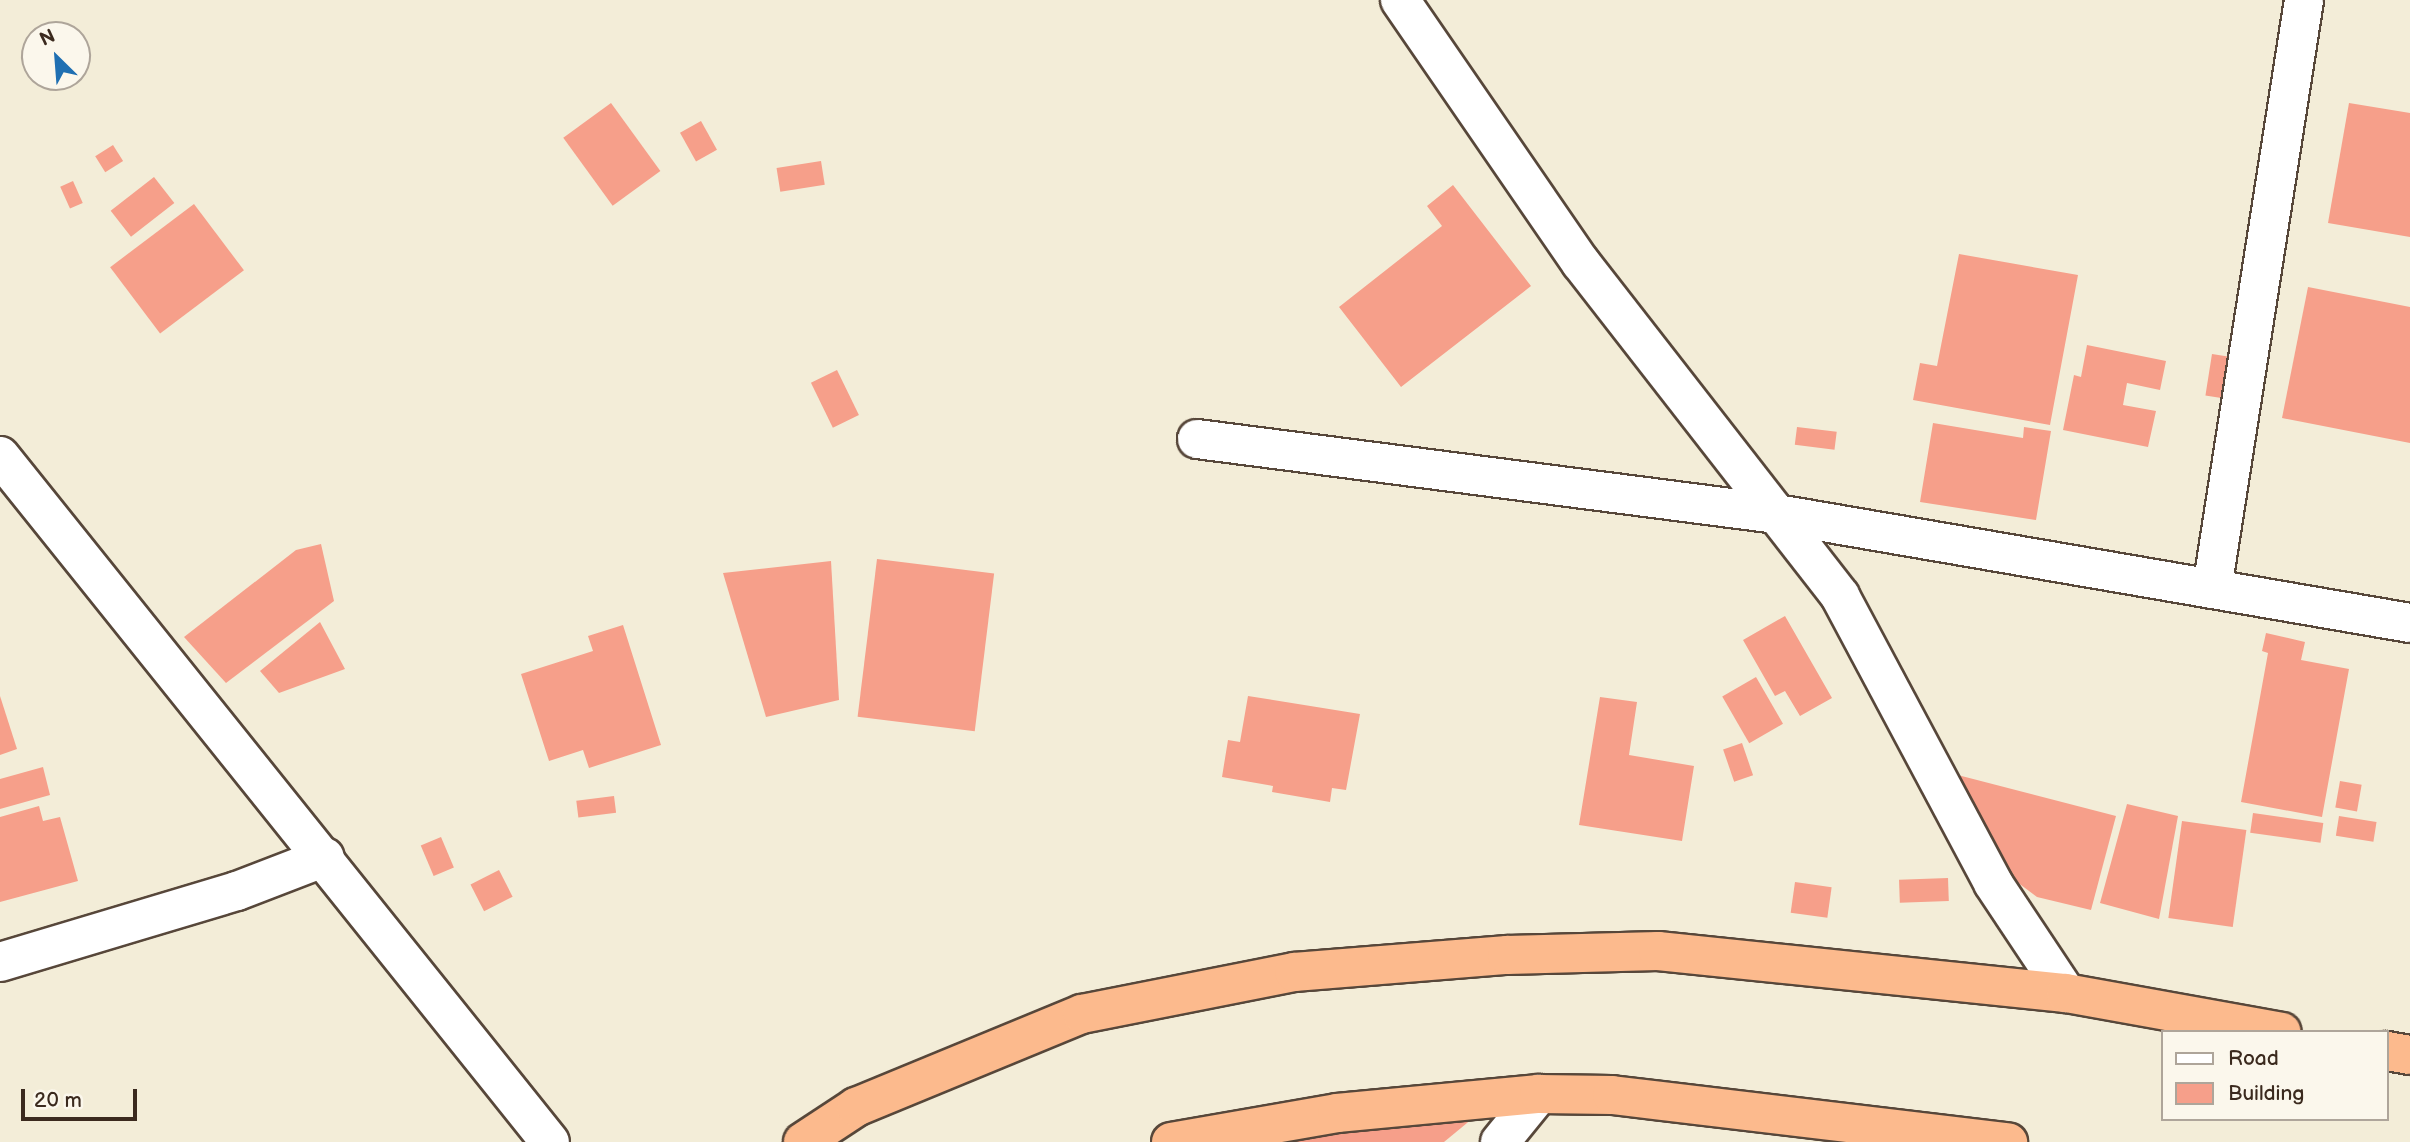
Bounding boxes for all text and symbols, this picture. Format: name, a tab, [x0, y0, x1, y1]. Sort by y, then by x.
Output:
north arrow	[21, 21, 91, 91]
text: N	[36, 25, 59, 52]
legend	[2162, 1030, 2389, 1121]
text: Road	[2228, 1046, 2279, 1071]
scale bar	[24, 1076, 140, 1120]
text: Building	[2228, 1081, 2304, 1106]
text: 20 m	[34, 1088, 82, 1113]

